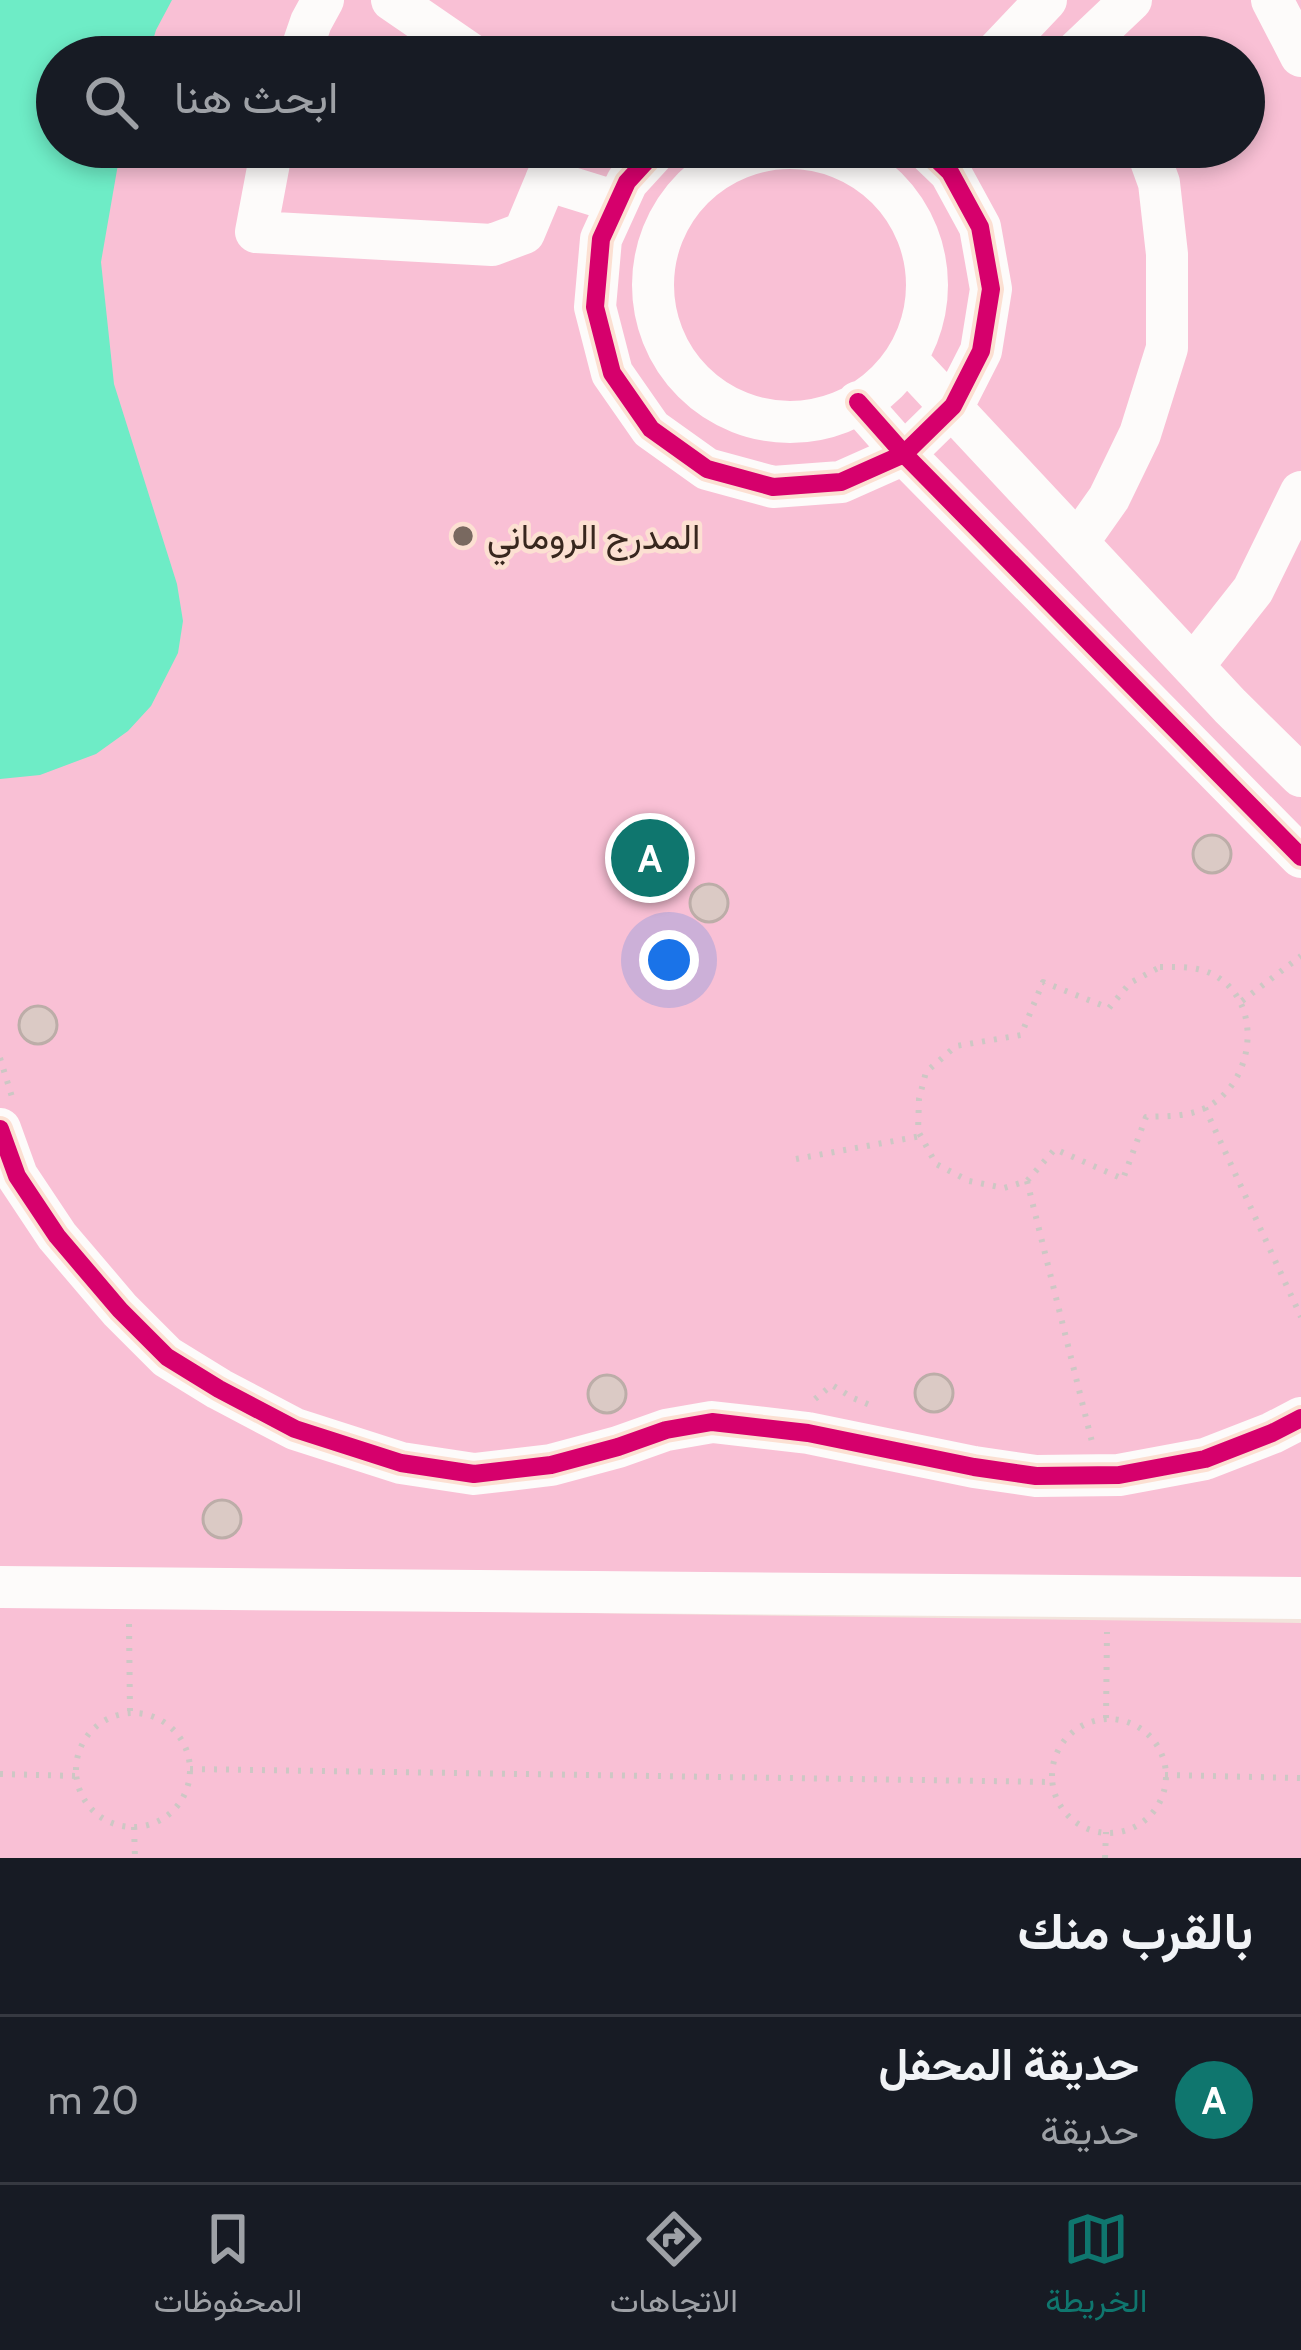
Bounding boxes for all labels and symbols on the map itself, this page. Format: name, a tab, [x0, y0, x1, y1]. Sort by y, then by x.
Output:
place label: المدرج الروماني	[487, 514, 700, 566]
marker: المدرج الروماني	[450, 523, 476, 549]
pin: A	[611, 813, 689, 903]
your location	[639, 930, 699, 990]

